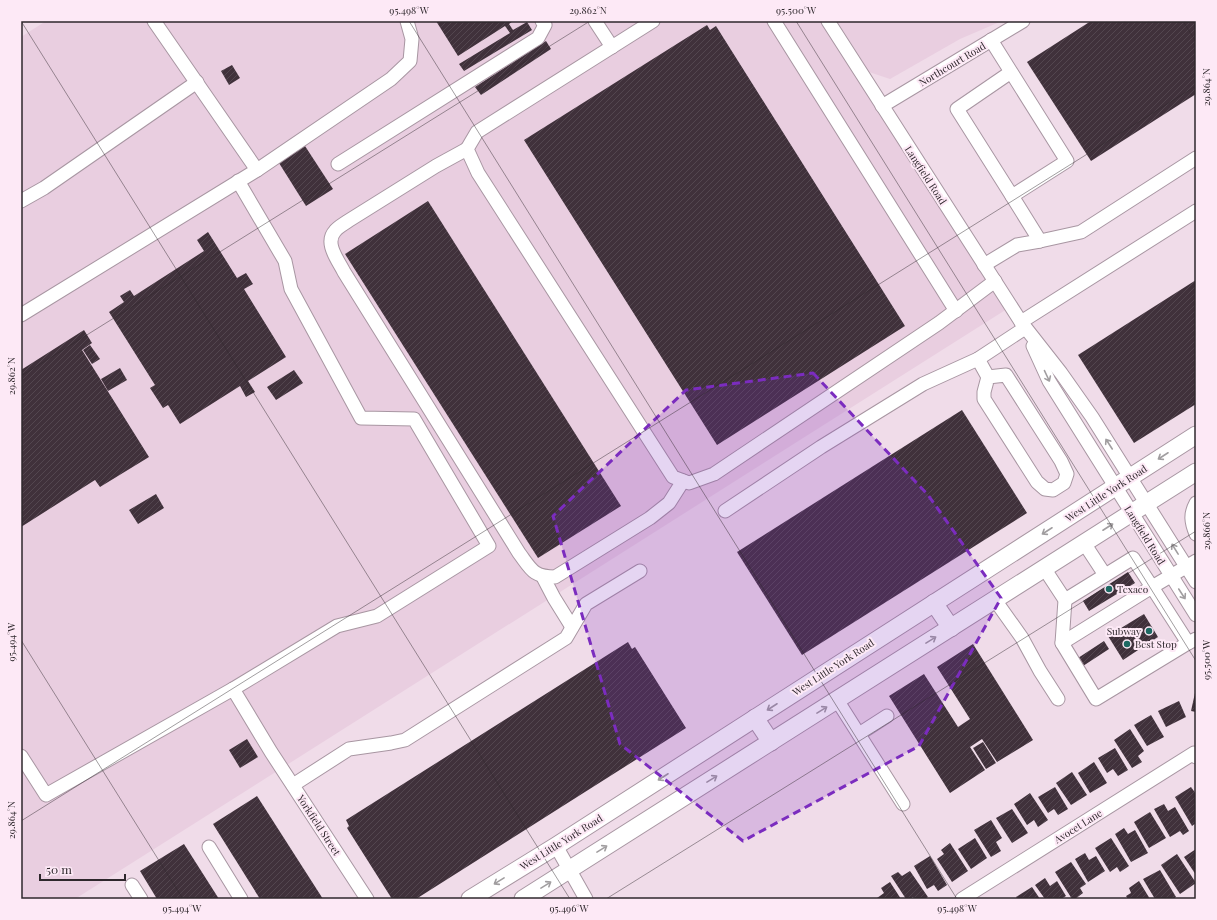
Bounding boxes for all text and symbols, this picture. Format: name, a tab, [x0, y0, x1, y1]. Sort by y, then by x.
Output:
text: 95.498°W	[389, 3, 430, 17]
text: 29.862°N	[569, 3, 607, 17]
text: 95.500°W	[776, 3, 817, 17]
street label: Northcourt Road	[916, 38, 988, 89]
text: 29.864°N	[1199, 68, 1213, 106]
street label: Langfield Road	[902, 143, 950, 207]
text: 29.862°N	[4, 357, 18, 395]
one-way arrow	[1044, 369, 1051, 381]
one-way arrow	[1105, 439, 1113, 450]
one-way arrow	[1158, 452, 1169, 460]
street label: West Little York Road	[1062, 461, 1150, 525]
street label: Langfield Road	[1121, 503, 1169, 567]
text: 29.866°N	[1199, 512, 1213, 550]
one-way arrow	[1102, 523, 1114, 531]
one-way arrow	[1041, 527, 1053, 535]
one-way arrow	[1171, 543, 1179, 555]
place label: Texaco	[1117, 582, 1149, 596]
marker: Texaco	[1104, 584, 1114, 594]
one-way arrow	[1178, 588, 1186, 599]
text: 95.494°W	[4, 622, 18, 661]
place label: Subway	[1107, 624, 1141, 638]
marker: Subway	[1144, 626, 1154, 636]
street label: West Little York Road	[789, 635, 877, 699]
one-way arrow	[925, 636, 936, 644]
place label: Best Stop	[1135, 637, 1177, 651]
marker: Best Stop	[1122, 639, 1132, 649]
text: 95.500°W	[1199, 639, 1213, 680]
one-way arrow	[767, 702, 778, 711]
one-way arrow	[816, 705, 828, 713]
one-way arrow	[658, 773, 669, 781]
one-way arrow	[706, 775, 718, 783]
street label: Yorkfield Street	[294, 791, 344, 858]
text: 29.864°N	[4, 801, 18, 839]
street label: Avocet Lane	[1050, 806, 1105, 847]
street label: West Little York Road	[516, 811, 605, 874]
one-way arrow	[596, 845, 607, 853]
scale bar	[40, 856, 125, 882]
text: 50 m	[46, 861, 72, 877]
one-way arrow	[493, 878, 505, 886]
one-way arrow	[540, 880, 552, 888]
text: 95.494°W	[163, 901, 202, 915]
text: 95.496°W	[549, 901, 590, 915]
text: 95.498°W	[937, 901, 978, 915]

